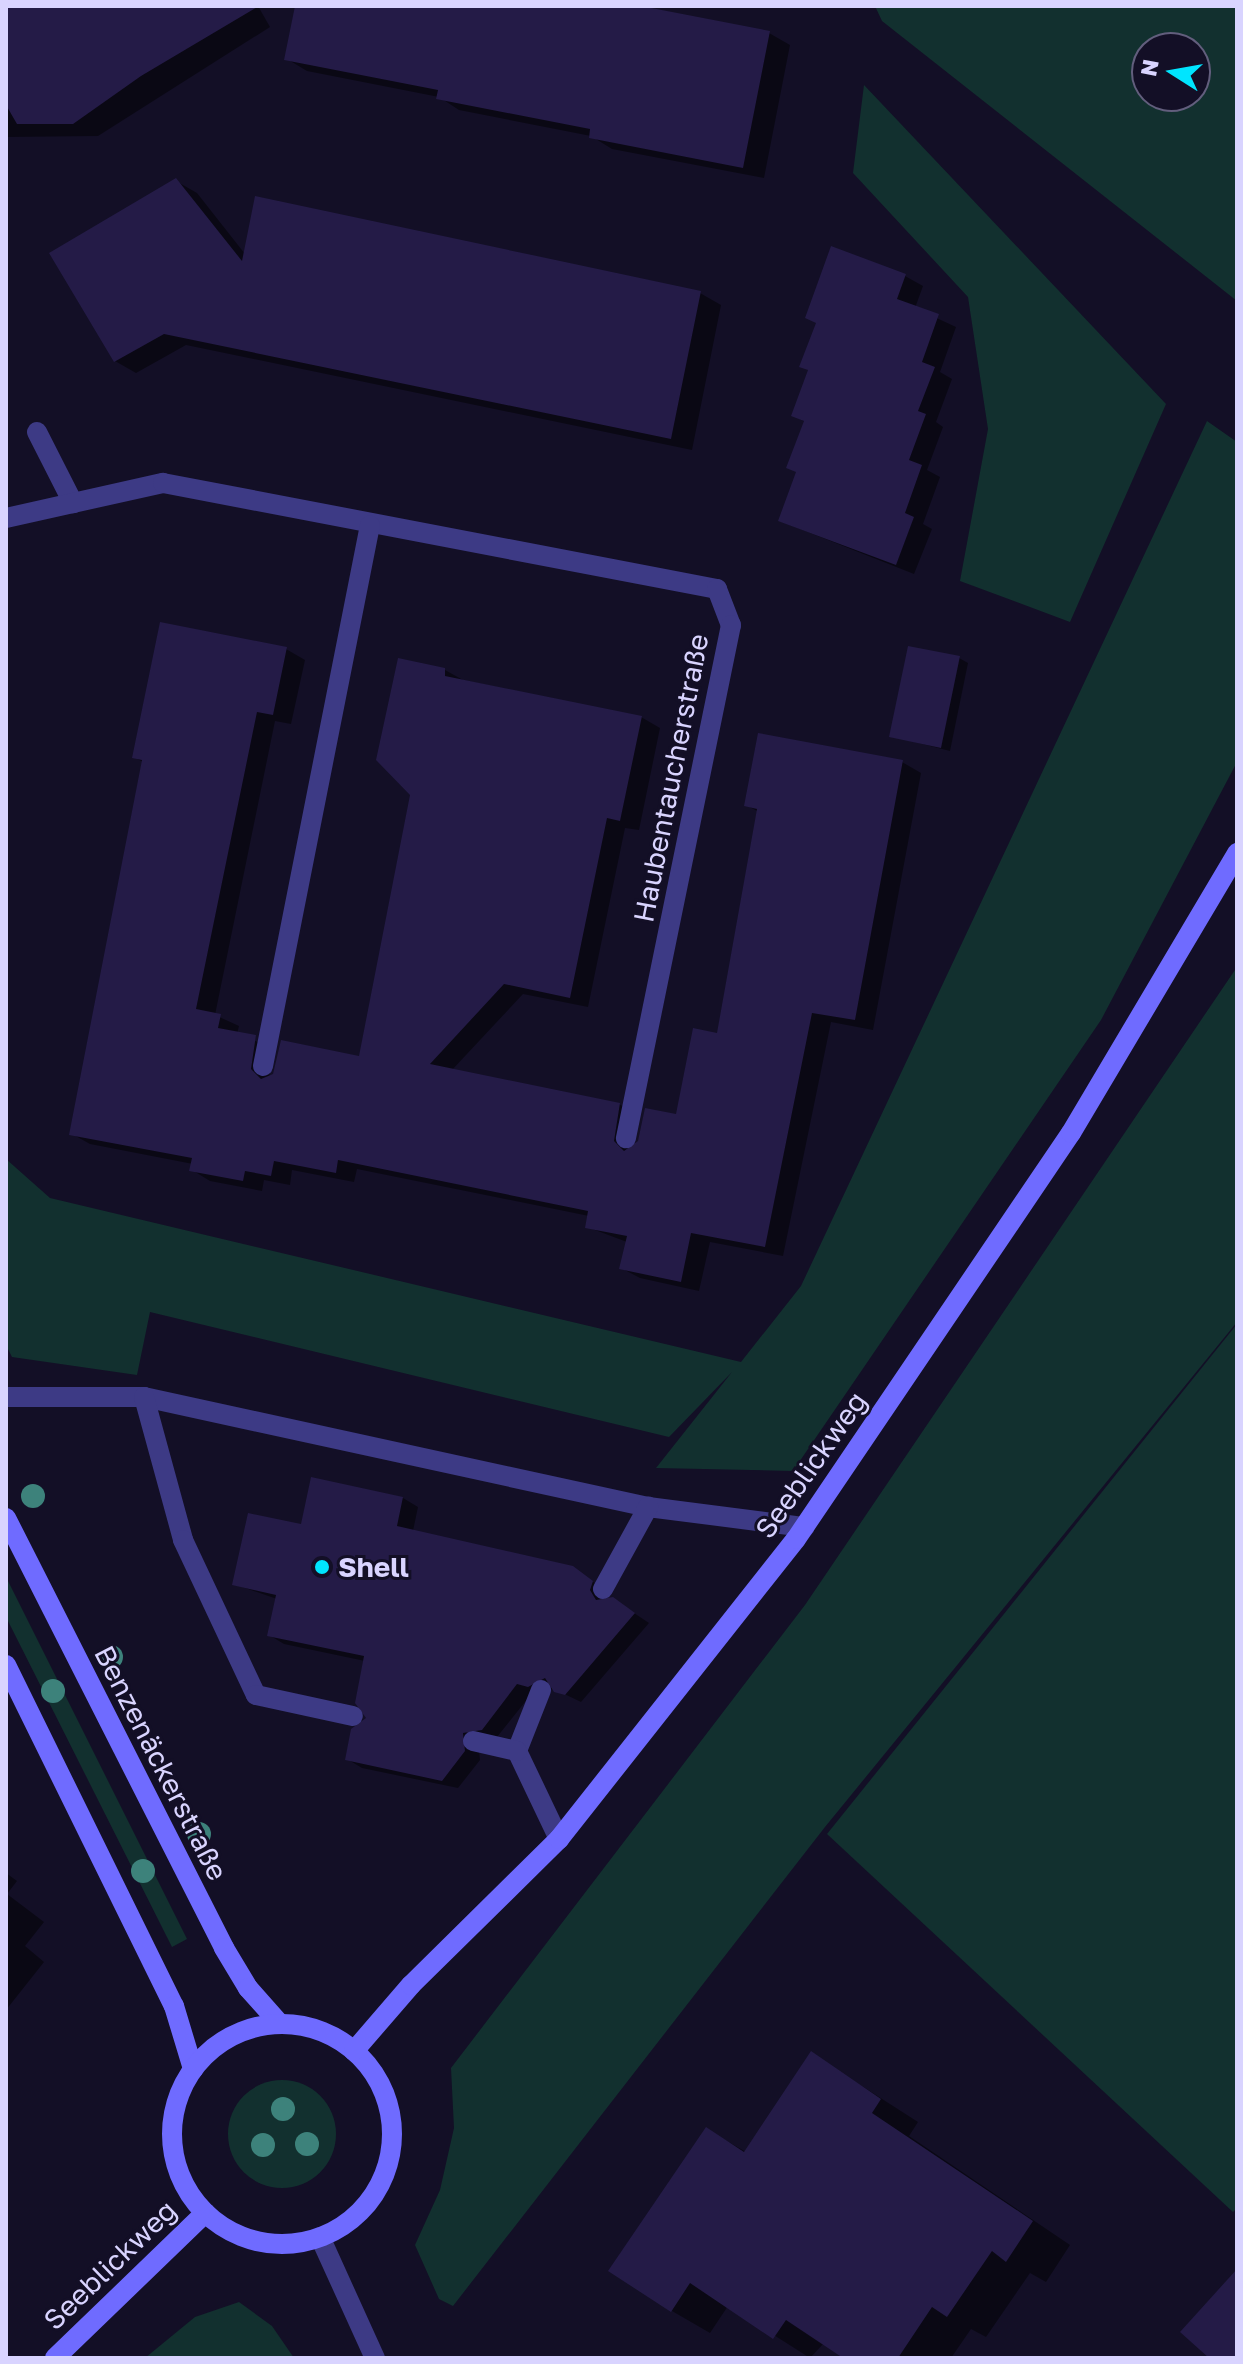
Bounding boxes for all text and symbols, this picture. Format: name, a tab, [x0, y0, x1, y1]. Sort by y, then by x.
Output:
north arrow	[1131, 32, 1211, 112]
text: N	[1134, 57, 1164, 79]
street label: Haubentaucherstraße	[627, 631, 715, 925]
street label: Seeblickweg	[748, 1385, 874, 1545]
place label: Shell	[338, 1550, 409, 1584]
marker: Shell	[313, 1558, 331, 1576]
street label: Benzenäckerstraße	[87, 1640, 235, 1886]
street label: Seeblickweg	[37, 2193, 183, 2337]

